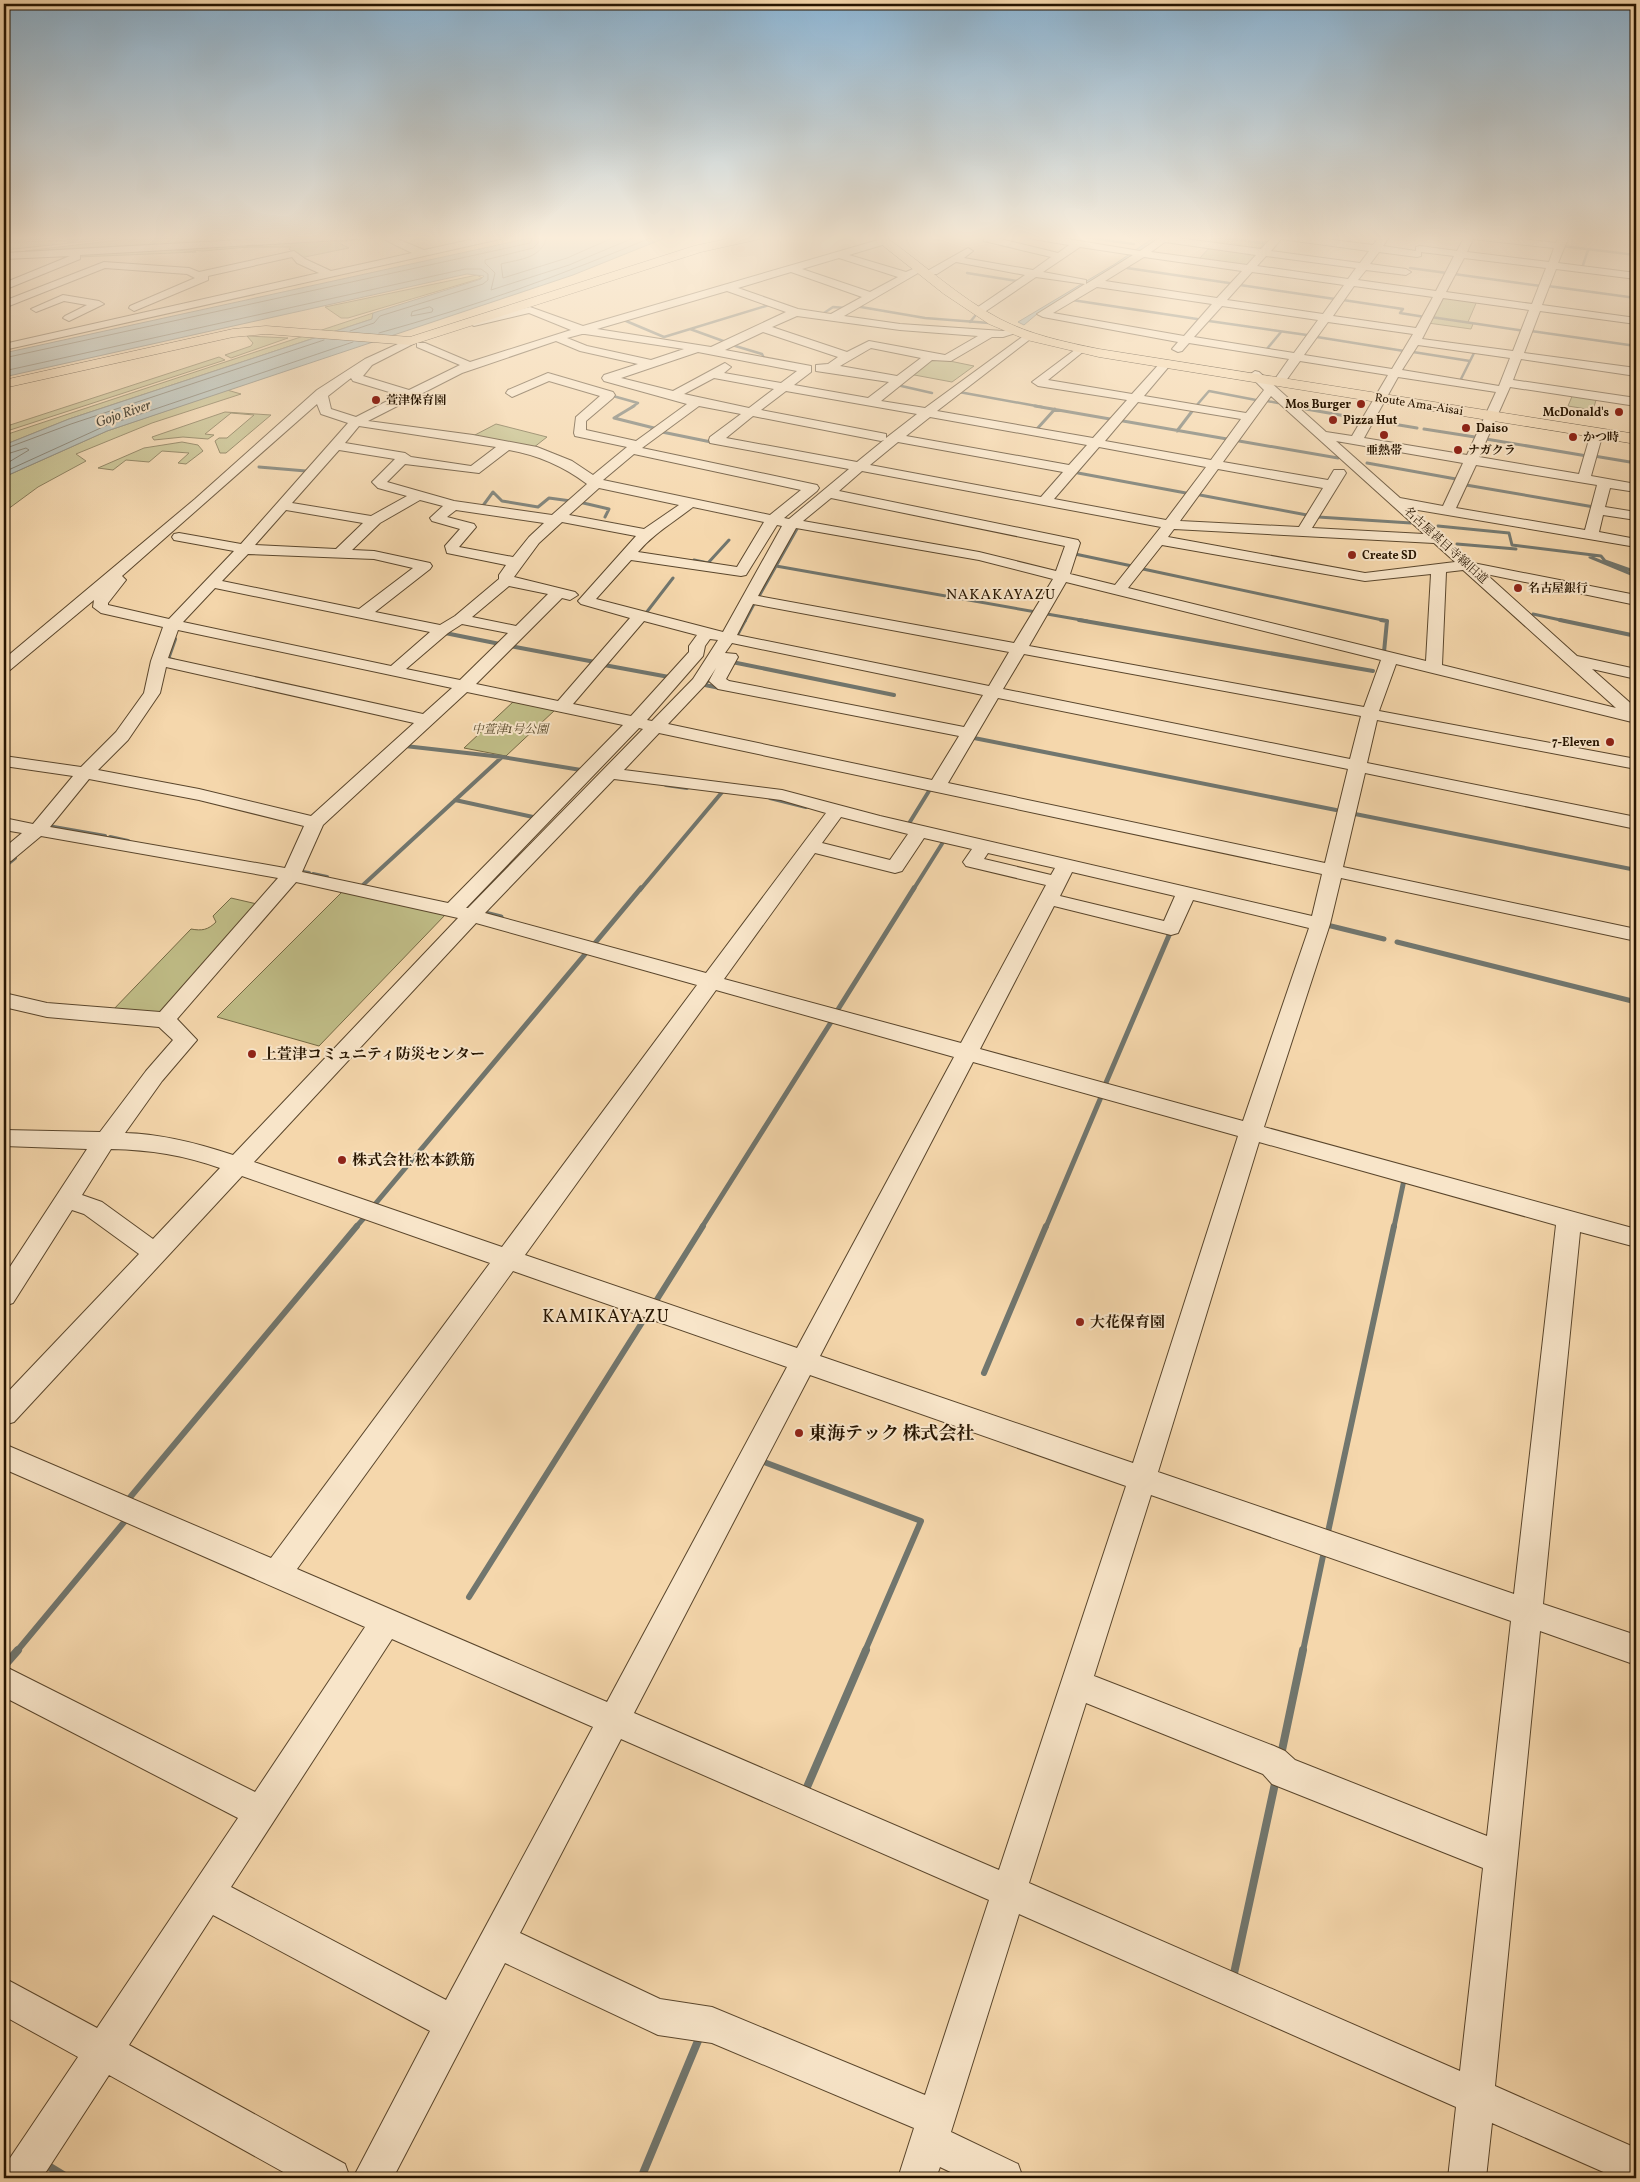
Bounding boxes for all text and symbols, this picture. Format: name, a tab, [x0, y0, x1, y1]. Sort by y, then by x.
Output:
street label: Route Ama-Aisai	[1373, 390, 1465, 420]
place label: 萱津保育園	[386, 393, 446, 409]
marker: 萱津保育園	[370, 394, 382, 406]
water label: Gojo River	[93, 396, 154, 433]
place label: Mos Burger	[1285, 397, 1351, 413]
marker: Mos Burger	[1355, 398, 1367, 410]
place label: McDonald's	[1543, 405, 1609, 421]
marker: McDonald's	[1613, 406, 1625, 418]
place label: Pizza Hut	[1343, 413, 1398, 429]
marker: Pizza Hut	[1327, 414, 1339, 426]
place label: Daiso	[1476, 421, 1508, 437]
marker: Daiso	[1460, 422, 1472, 434]
marker: 亜熱帯	[1378, 429, 1390, 441]
place label: かつ時	[1583, 430, 1619, 446]
marker: かつ時	[1567, 431, 1579, 443]
place label: 亜熱帯	[1366, 443, 1402, 459]
place label: ナガクラ	[1468, 443, 1516, 459]
marker: ナガクラ	[1452, 444, 1464, 456]
street label: 名古屋甚目寺線旧道	[1400, 504, 1491, 588]
place label: Create SD	[1362, 548, 1417, 564]
marker: Create SD	[1346, 549, 1358, 561]
place label: 名古屋銀行	[1528, 581, 1588, 597]
marker: 名古屋銀行	[1512, 582, 1524, 594]
district label: NAKAKAYAZU	[946, 585, 1056, 606]
park label: 中萱津1号公園	[472, 722, 550, 738]
place label: 7-Eleven	[1552, 735, 1600, 751]
marker: 7-Eleven	[1604, 736, 1616, 748]
place label: 上萱津コミュニティ防災センター	[262, 1045, 485, 1066]
marker: 上萱津コミュニティ防災センター	[246, 1048, 258, 1060]
place label: 株式会社 松本鉄筋	[352, 1151, 475, 1172]
marker: 株式会社 松本鉄筋	[336, 1154, 348, 1166]
district label: KAMIKAYAZU	[542, 1305, 670, 1330]
place label: 大花保育園	[1090, 1313, 1165, 1334]
marker: 大花保育園	[1074, 1316, 1086, 1328]
place label: 東海テック 株式会社	[809, 1422, 975, 1447]
marker: 東海テック 株式会社	[793, 1427, 805, 1439]

